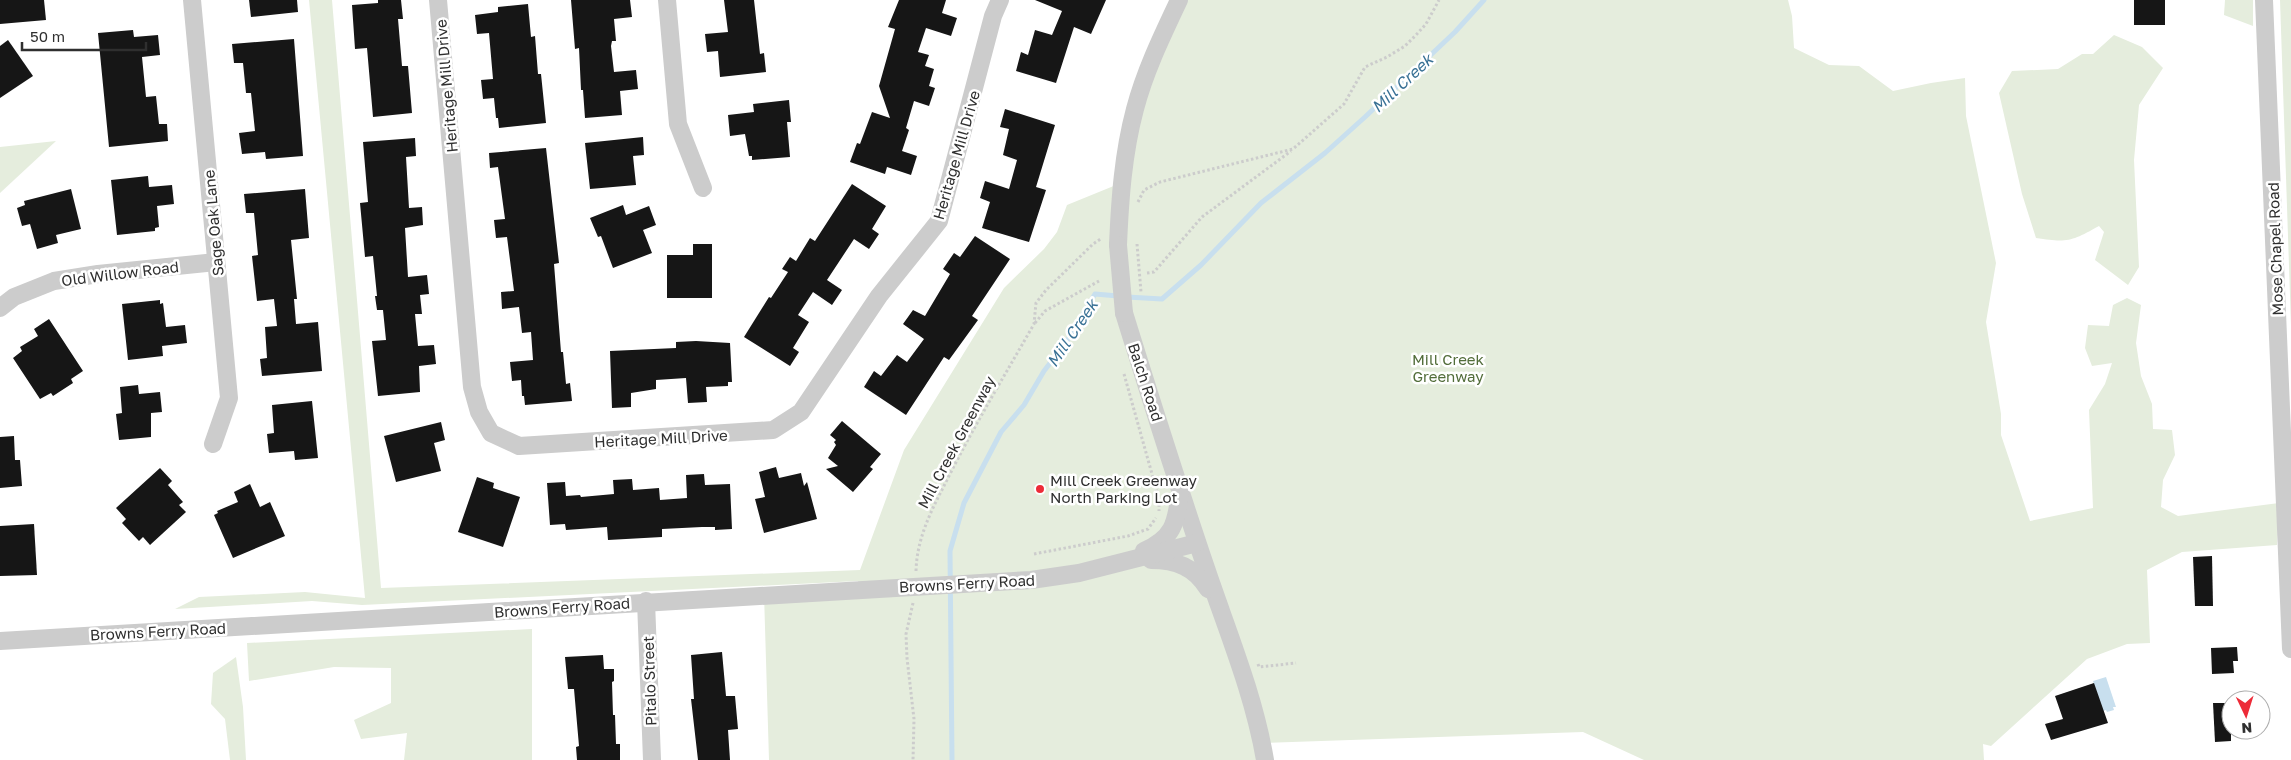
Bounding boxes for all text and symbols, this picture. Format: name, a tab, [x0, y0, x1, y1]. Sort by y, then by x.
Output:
street label: Heritage Mill Drive	[431, 18, 461, 153]
scale bar	[22, 20, 146, 52]
text: 50 m	[30, 27, 65, 45]
water label: Mill Creek	[1367, 48, 1438, 117]
street label: Heritage Mill Drive	[929, 88, 983, 222]
street label: Sage Oak Lane	[199, 169, 227, 277]
street label: Mose Chapel Road	[2264, 182, 2286, 316]
street label: Old Willow Road	[60, 257, 180, 289]
water label: Mill Creek	[1042, 294, 1103, 370]
street label: Balch Road	[1125, 341, 1167, 423]
park label: Mill Creek Greenway	[1412, 350, 1485, 385]
street label: Mill Creek Greenway	[914, 372, 999, 511]
street label: Heritage Mill Drive	[594, 426, 728, 450]
place label: Mill Creek Greenway North Parking Lot	[1050, 471, 1198, 506]
marker: Mill Creek Greenway North Parking Lot	[1034, 483, 1046, 495]
street label: Browns Ferry Road	[899, 570, 1035, 596]
street label: Browns Ferry Road	[493, 593, 631, 621]
street label: Browns Ferry Road	[90, 618, 226, 644]
street label: Pitalo Street	[638, 636, 660, 726]
north arrow	[2221, 690, 2271, 740]
text: N	[2241, 720, 2253, 737]

